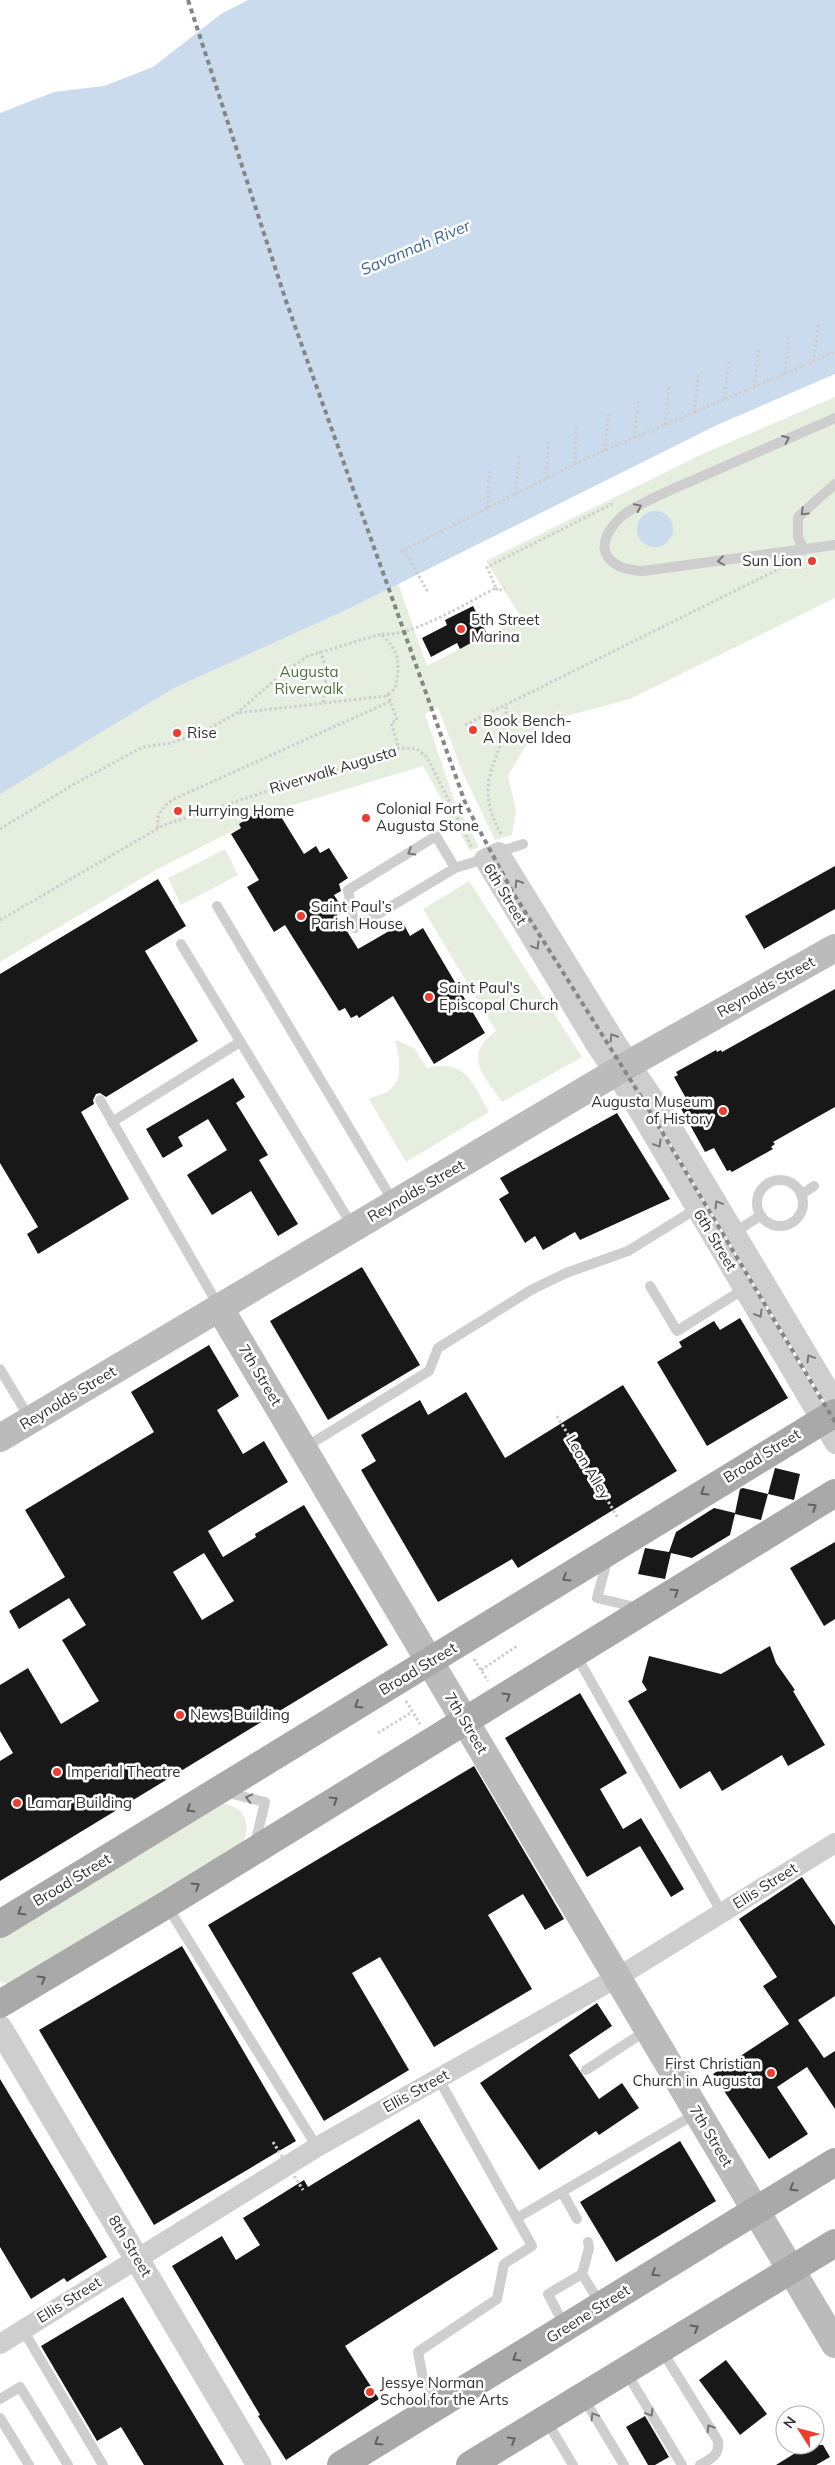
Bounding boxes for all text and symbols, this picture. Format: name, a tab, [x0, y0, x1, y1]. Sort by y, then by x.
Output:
water label: Savannah River	[357, 214, 474, 279]
one-way arrow	[781, 435, 790, 446]
one-way arrow	[633, 503, 642, 513]
one-way arrow	[801, 506, 810, 515]
place label: Sun Lion	[742, 551, 802, 570]
one-way arrow	[716, 555, 725, 565]
marker: Sun Lion	[806, 555, 818, 567]
place label: 5th Street Marina	[471, 610, 539, 646]
marker: 5th Street Marina	[455, 623, 467, 635]
park label: Augusta Riverwalk	[274, 662, 344, 698]
place label: Book Bench- A Novel Idea	[483, 711, 572, 747]
place label: Rise	[187, 723, 217, 742]
marker: Book Bench- A Novel Idea	[467, 724, 479, 736]
marker: Rise	[171, 727, 183, 739]
street label: Riverwalk Augusta	[267, 741, 399, 798]
place label: Colonial Fort Augusta Stone	[376, 799, 479, 835]
place label: Hurrying Home	[188, 801, 294, 820]
marker: Hurrying Home	[172, 805, 184, 817]
marker: Colonial Fort Augusta Stone	[360, 812, 372, 824]
one-way arrow	[407, 845, 416, 855]
street label: 6th Street	[480, 860, 531, 928]
one-way arrow	[515, 880, 525, 889]
place label: Saint Paul’s Parish House	[311, 897, 403, 933]
marker: Saint Paul’s Parish House	[295, 910, 307, 922]
one-way arrow	[530, 940, 539, 949]
street label: Reynolds Street	[713, 952, 818, 1021]
place label: Saint Paul's Episcopal Church	[439, 978, 558, 1014]
marker: Saint Paul's Episcopal Church	[423, 991, 435, 1003]
one-way arrow	[609, 1033, 619, 1042]
place label: Augusta Museum of History	[591, 1092, 713, 1128]
marker: Augusta Museum of History	[717, 1105, 729, 1117]
one-way arrow	[651, 1139, 661, 1148]
street label: Reynolds Street	[364, 1155, 468, 1226]
one-way arrow	[715, 1200, 725, 1209]
street label: 6th Street	[690, 1206, 741, 1274]
one-way arrow	[752, 1308, 762, 1317]
street label: 7th Street	[235, 1341, 286, 1409]
one-way arrow	[806, 1355, 816, 1364]
street label: Reynolds Street	[16, 1361, 119, 1434]
street label: Broad Street	[720, 1424, 804, 1487]
street label: Leon Alley	[562, 1431, 615, 1502]
one-way arrow	[700, 1486, 709, 1496]
one-way arrow	[808, 1503, 817, 1513]
one-way arrow	[562, 1572, 571, 1582]
one-way arrow	[669, 1589, 678, 1599]
street label: Broad Street	[375, 1638, 460, 1699]
street label: 7th Street	[441, 1689, 492, 1757]
one-way arrow	[501, 1693, 510, 1703]
one-way arrow	[354, 1698, 363, 1708]
place label: News Building	[190, 1705, 290, 1724]
marker: News Building	[174, 1709, 186, 1721]
place label: Imperial Theatre	[67, 1762, 181, 1781]
marker: Imperial Theatre	[51, 1766, 63, 1778]
place label: Lamar Building	[27, 1793, 132, 1812]
one-way arrow	[245, 1793, 254, 1804]
marker: Lamar Building	[11, 1797, 23, 1809]
one-way arrow	[329, 1797, 338, 1807]
one-way arrow	[186, 1803, 195, 1813]
street label: Broad Street	[29, 1849, 114, 1910]
street label: Ellis Street	[729, 1858, 800, 1913]
one-way arrow	[191, 1883, 200, 1893]
one-way arrow	[18, 1905, 27, 1915]
one-way arrow	[36, 1975, 45, 1985]
place label: First Christian Church in Augusta	[633, 2054, 761, 2090]
street label: Ellis Street	[380, 2065, 452, 2116]
marker: First Christian Church in Augusta	[765, 2067, 777, 2079]
street label: 7th Street	[686, 2102, 737, 2170]
one-way arrow	[790, 2181, 799, 2191]
street label: 8th Street	[105, 2212, 156, 2280]
one-way arrow	[651, 2266, 660, 2276]
street label: Ellis Street	[33, 2272, 104, 2327]
street label: Greene Street	[542, 2280, 633, 2347]
one-way arrow	[690, 2324, 699, 2334]
one-way arrow	[513, 2351, 522, 2361]
place label: Jessye Norman School for the Arts	[380, 2373, 509, 2409]
marker: Jessye Norman School for the Arts	[364, 2386, 376, 2398]
north arrow	[775, 2405, 825, 2455]
one-way arrow	[644, 2407, 654, 2416]
one-way arrow	[590, 2412, 600, 2421]
text: N	[779, 2413, 800, 2432]
one-way arrow	[706, 2425, 716, 2434]
one-way arrow	[374, 2436, 383, 2446]
one-way arrow	[506, 2436, 515, 2446]

